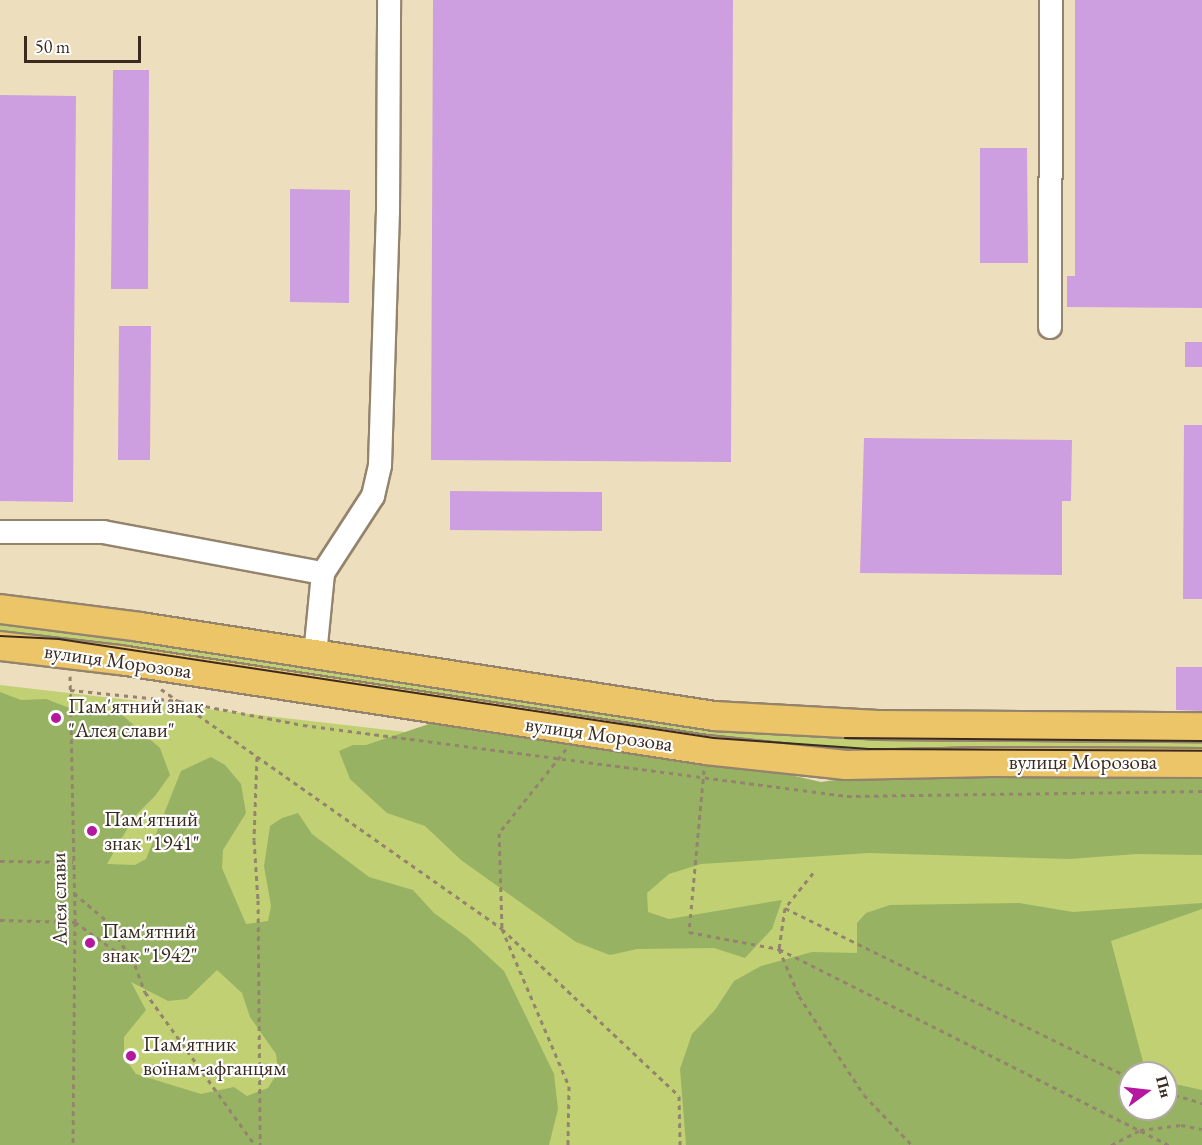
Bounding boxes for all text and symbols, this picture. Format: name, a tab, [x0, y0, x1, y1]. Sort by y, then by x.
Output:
scale bar	[27, 24, 144, 62]
text: 50 m	[35, 35, 70, 58]
street label: вулиця Морозова	[43, 638, 193, 684]
place label: Пам'ятний знак "Алея слави"	[68, 693, 204, 743]
marker: Пам'ятний знак "Алея слави"	[49, 711, 63, 725]
street label: вулиця Морозова	[524, 711, 674, 757]
street label: вулиця Морозова	[1009, 749, 1157, 775]
place label: Пам'ятний знак "1941"	[104, 806, 200, 856]
marker: Пам'ятний знак "1941"	[85, 824, 99, 838]
street label: Алея слави	[46, 852, 72, 946]
place label: Пам'ятний знак "1942"	[102, 918, 198, 968]
marker: Пам'ятний знак "1942"	[83, 936, 97, 950]
place label: Пам'ятник воїнам-афганцям	[143, 1031, 286, 1081]
marker: Пам'ятник воїнам-афганцям	[124, 1049, 138, 1063]
north arrow	[1118, 1061, 1178, 1121]
text: Пн	[1151, 1073, 1177, 1100]

